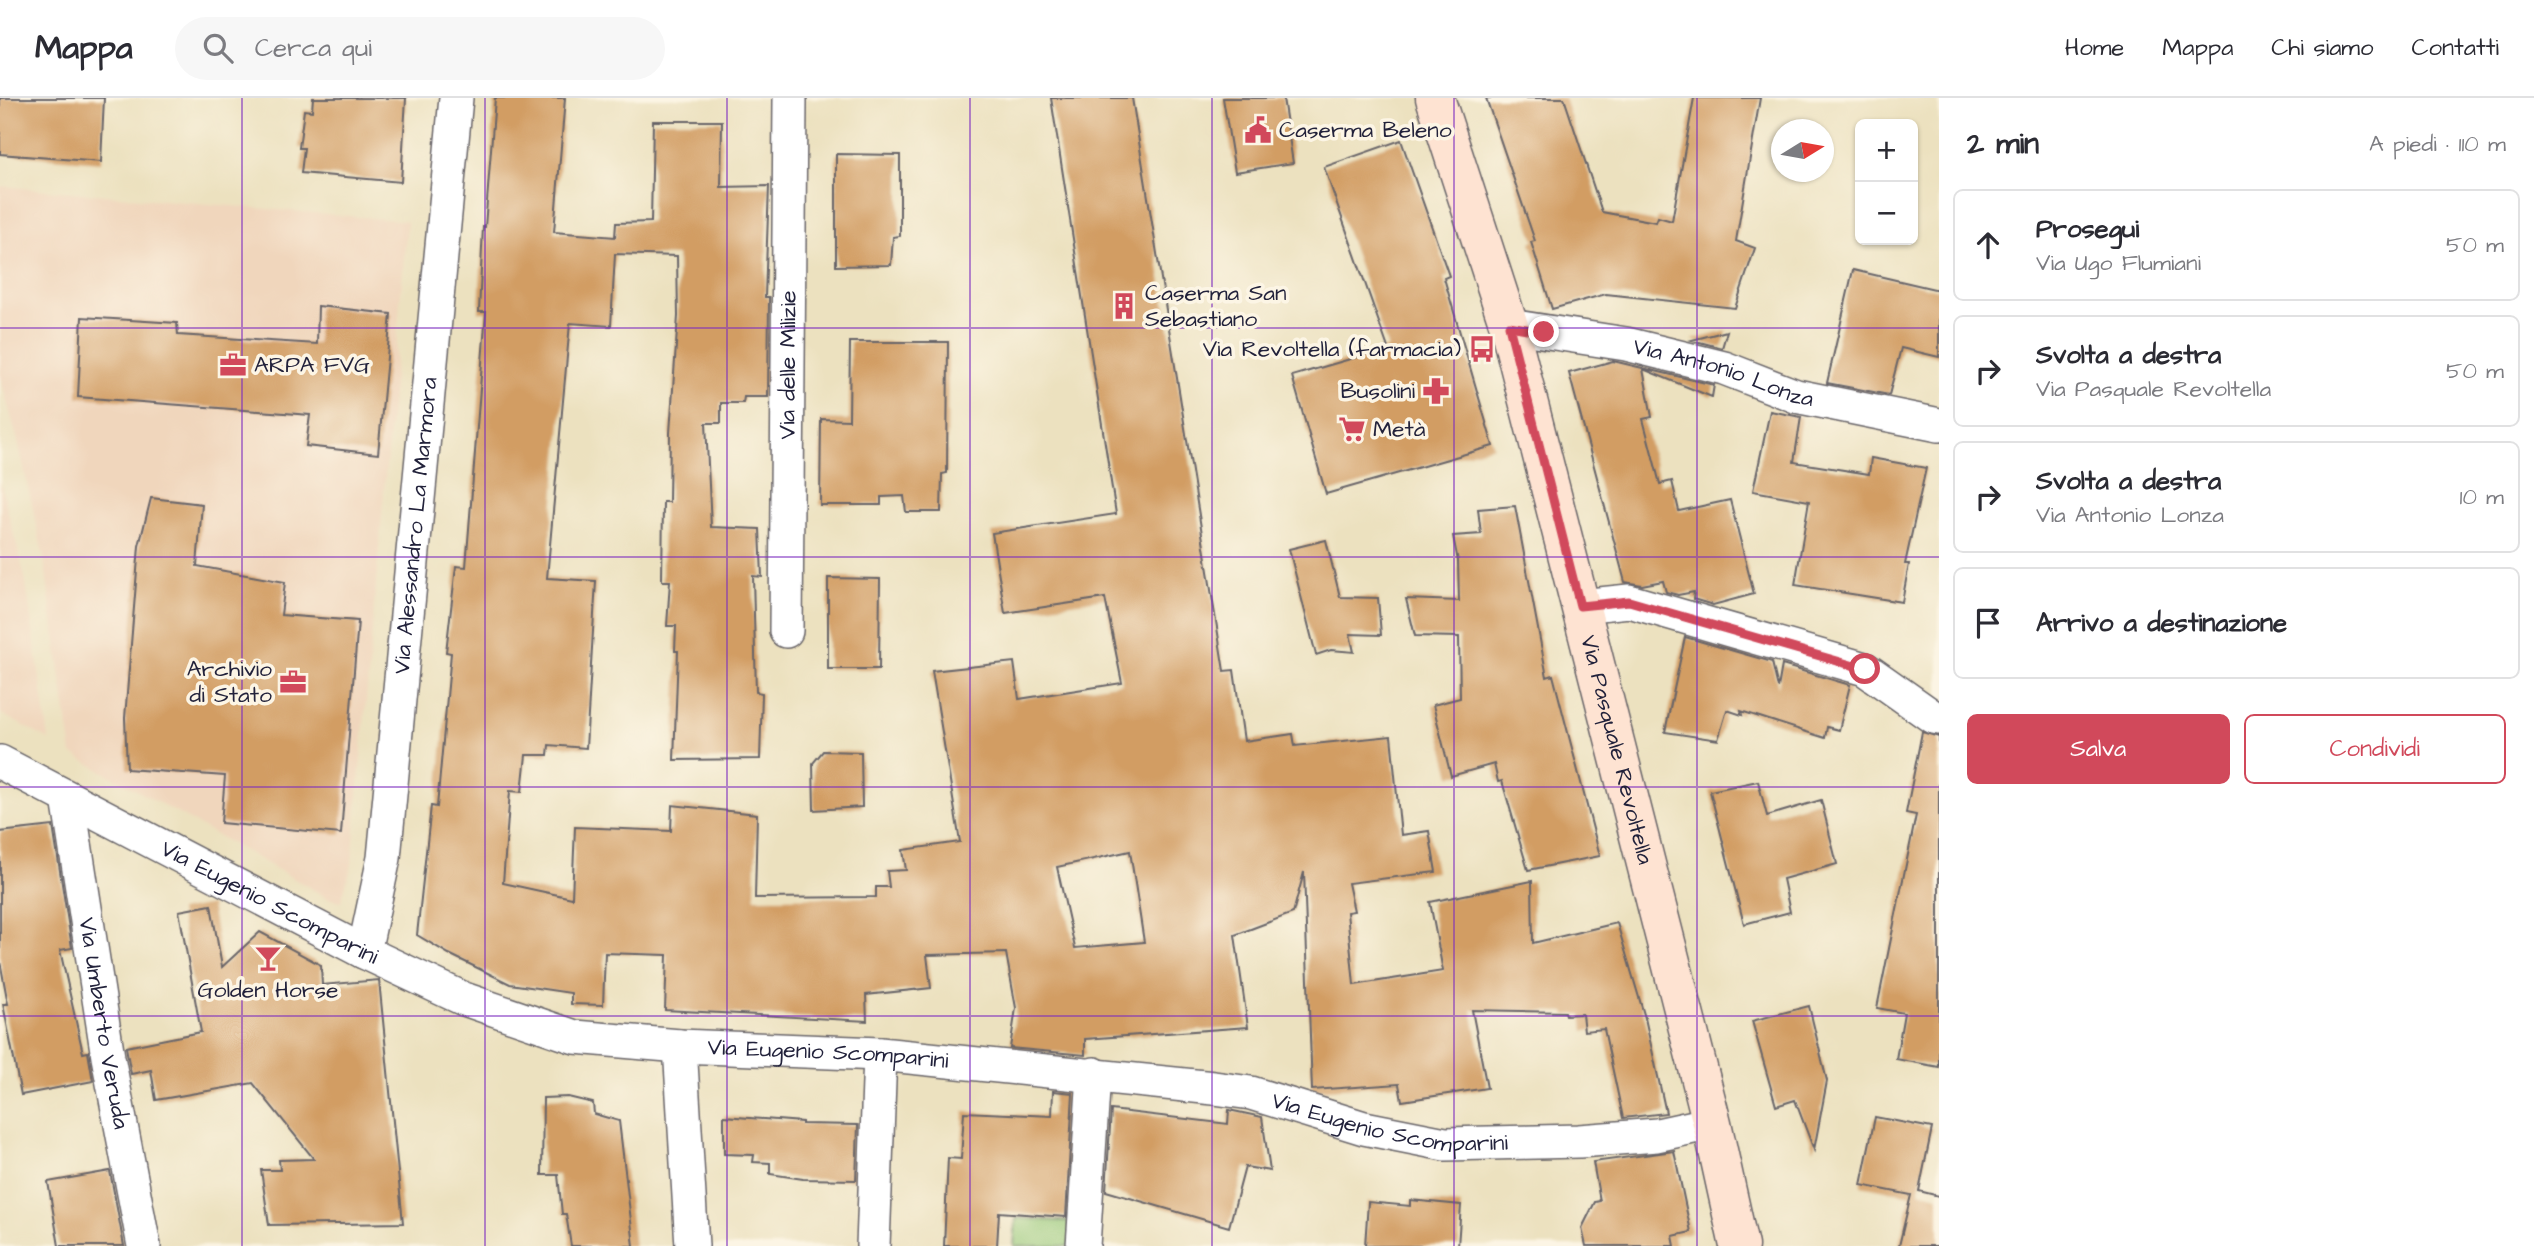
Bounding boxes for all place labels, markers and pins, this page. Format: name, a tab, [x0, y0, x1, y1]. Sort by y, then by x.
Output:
place label: Caserma Beleno	[1279, 114, 1452, 146]
public building icon: Caserma Beleno	[1243, 115, 1273, 145]
place label: Caserma San Sebastiano	[1145, 277, 1286, 335]
building icon: Caserma San Sebastiano	[1109, 291, 1139, 321]
place label: Via Revoltella (farmacia)	[1203, 333, 1461, 365]
bus stop icon: Via Revoltella (farmacia)	[1467, 334, 1497, 364]
place label: ARPA FVG	[254, 349, 370, 381]
office icon: ARPA FVG	[218, 350, 248, 380]
place label: Busolini	[1340, 375, 1416, 407]
pharmacy icon: Busolini	[1421, 376, 1451, 406]
place label: Metà	[1373, 413, 1426, 445]
supermarket icon: Metà	[1337, 414, 1367, 444]
place label: Archivio di Stato	[187, 653, 272, 711]
office icon: Archivio di Stato	[278, 667, 308, 697]
bar icon: Golden Horse	[253, 943, 283, 973]
place label: Golden Horse	[198, 974, 338, 1006]

